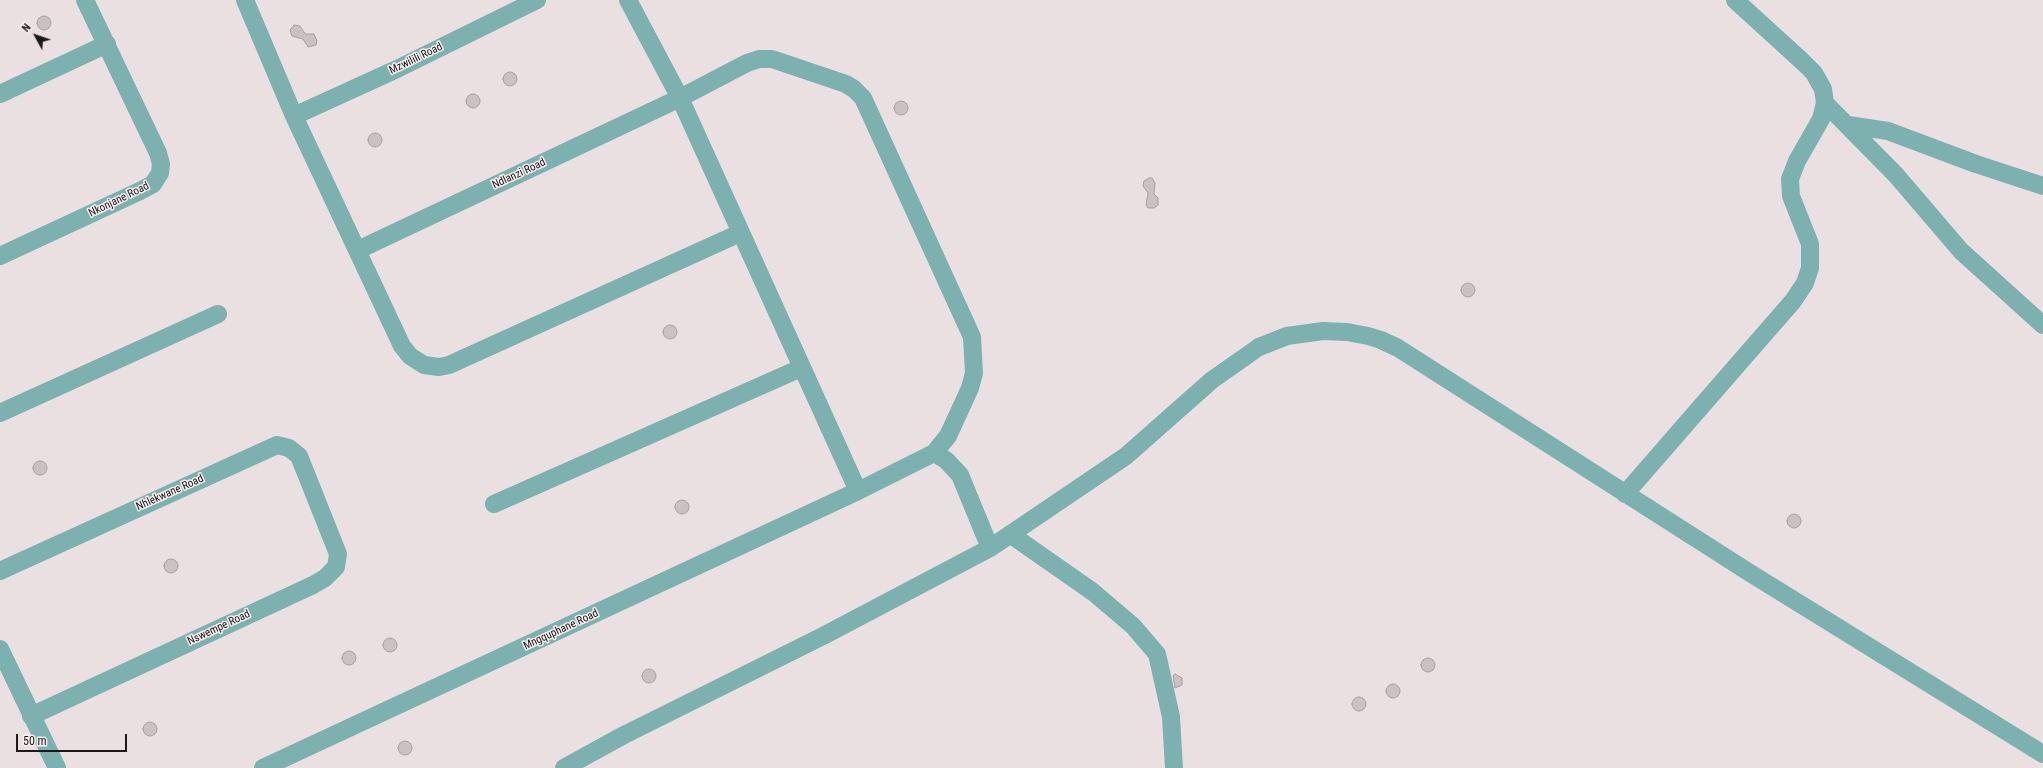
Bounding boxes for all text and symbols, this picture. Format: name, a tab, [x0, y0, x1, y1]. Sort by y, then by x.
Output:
north arrow	[16, 16, 56, 56]
text: N	[19, 21, 34, 35]
street label: Mzwilili Road	[387, 40, 445, 78]
street label: Ndlanzi Road	[490, 156, 548, 192]
street label: Nkonjane Road	[87, 180, 151, 220]
street label: Nhlekwane Road	[134, 472, 206, 514]
street label: Mngquphane Road	[522, 607, 600, 653]
street label: Nswempe Road	[186, 608, 252, 648]
scale bar	[18, 726, 129, 752]
text: 50 m	[23, 734, 47, 748]

